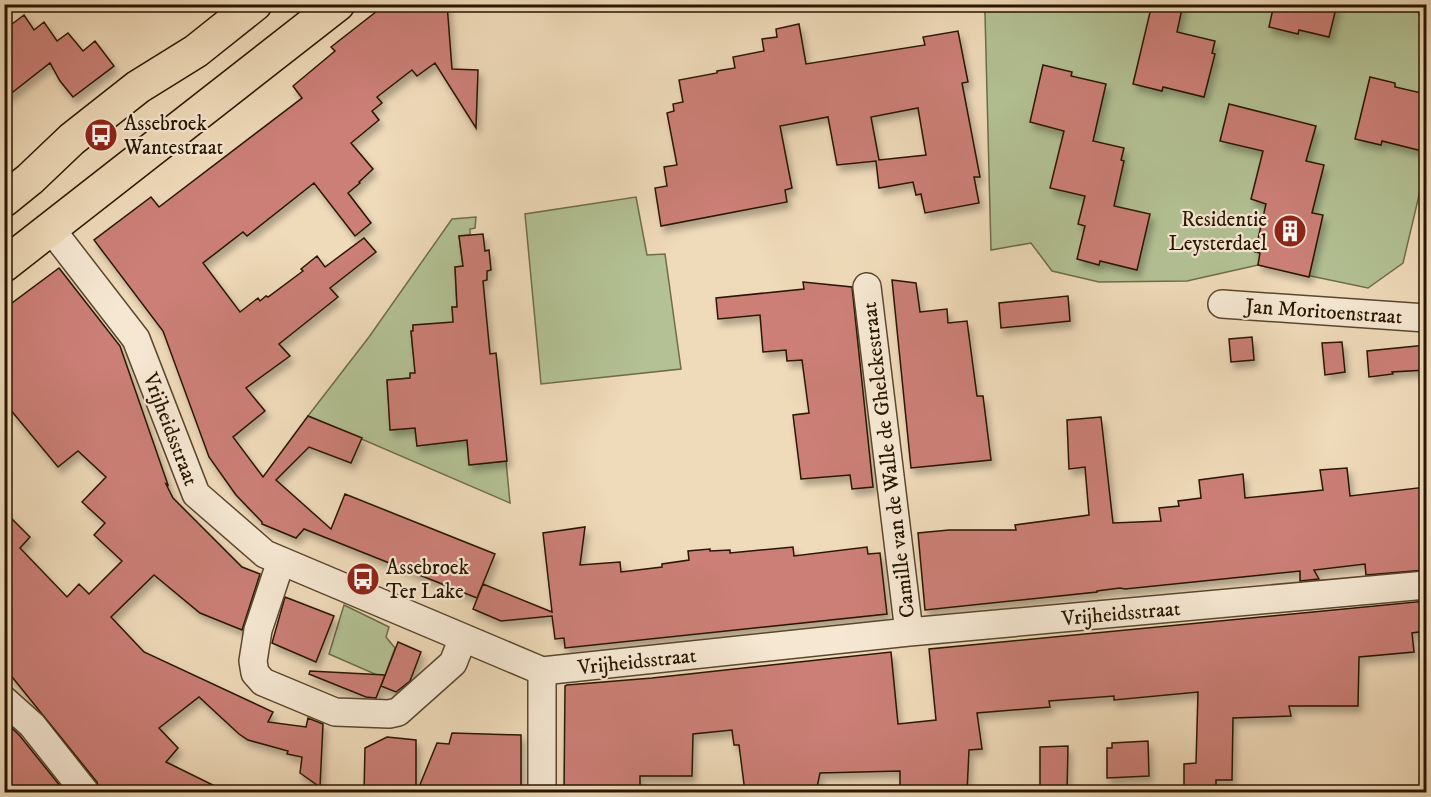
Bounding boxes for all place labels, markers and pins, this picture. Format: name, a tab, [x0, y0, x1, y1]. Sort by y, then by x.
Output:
place label: Assebroek Wantestraat	[123, 111, 224, 161]
bus stop icon: Assebroek Wantestraat	[83, 117, 119, 153]
place label: Residentie Leysterdael	[1169, 207, 1268, 257]
building icon: Residentie Leysterdael	[1272, 213, 1308, 249]
place label: Assebroek Ter Lake	[386, 555, 470, 605]
bus stop icon: Assebroek Ter Lake	[345, 561, 381, 597]

